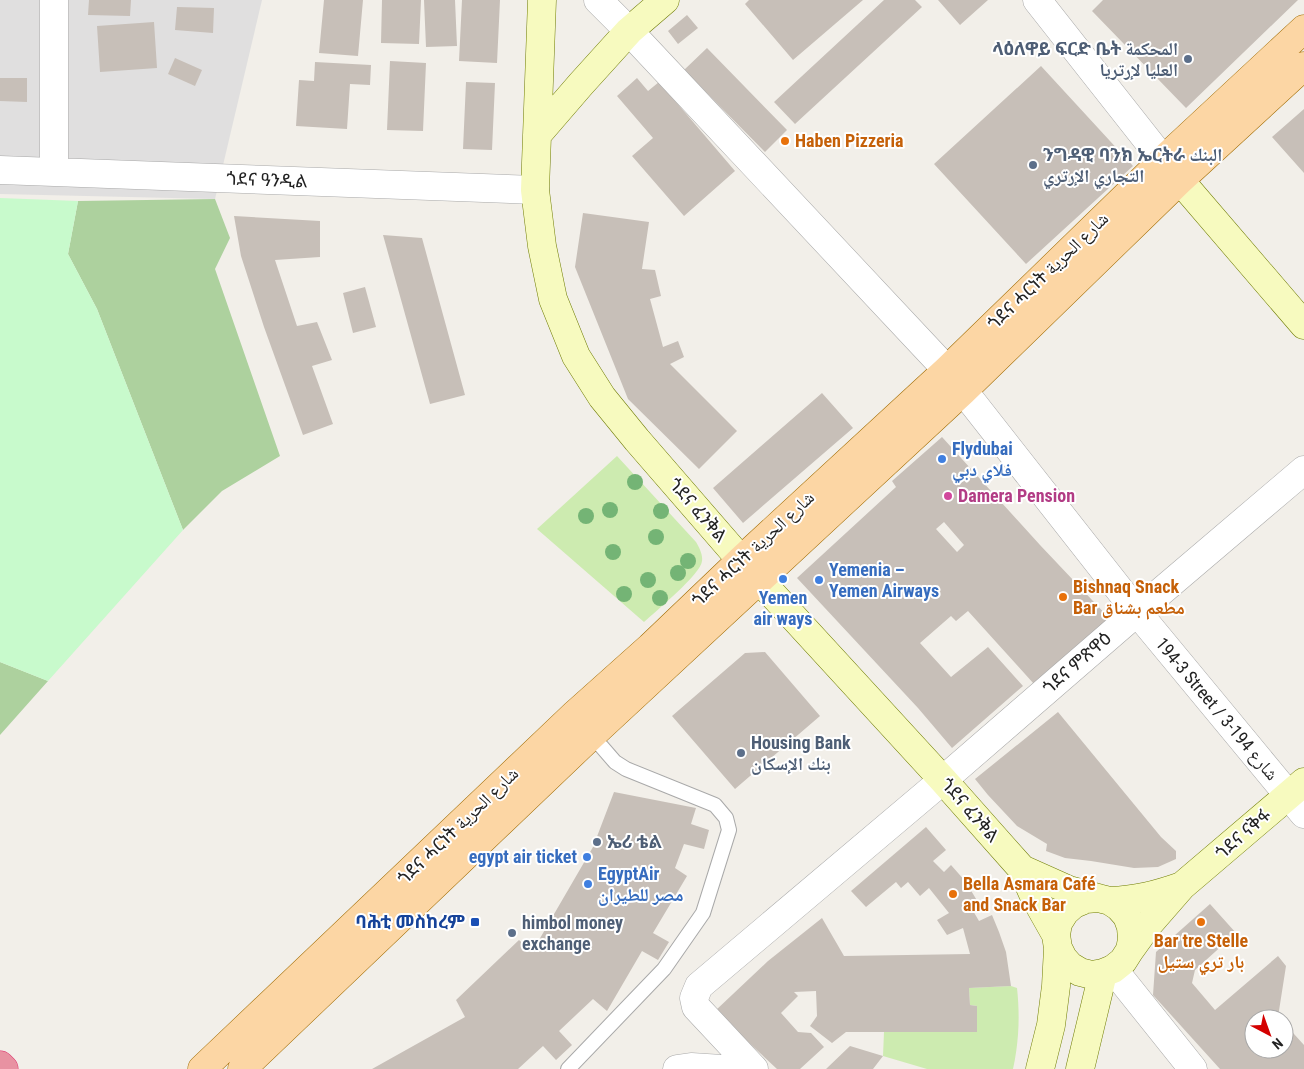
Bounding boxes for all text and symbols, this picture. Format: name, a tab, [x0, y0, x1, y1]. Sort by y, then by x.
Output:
place label: ላዕለዋይ ፍርድ ቤት المحكمة العليا لإرتريا	[992, 38, 1178, 80]
marker: ላዕለዋይ ፍርድ ቤት المحكمة العليا لإرتريا	[1182, 53, 1194, 65]
place label: Haben Pizzeria	[795, 130, 904, 151]
marker: Haben Pizzeria	[779, 135, 791, 147]
place label: ንግዳዊ ባንክ ኤርትራ البنك التجاري الإرتري	[1043, 144, 1222, 190]
marker: ንግዳዊ ባንክ ኤርትራ البنك التجاري الإرتري	[1027, 159, 1039, 171]
street label: ጎደና ዓንዲል	[226, 168, 308, 191]
street label: ጎደና ሓርነት شارع الحرية	[983, 208, 1113, 334]
place label: Flydubai فلاي دبي	[952, 438, 1013, 484]
marker: Flydubai فلاي دبي	[936, 453, 948, 465]
street label: ጎደና ፈንቅል	[665, 473, 732, 546]
place label: Damera Pension	[958, 485, 1075, 506]
street label: ጎደና ሓርነት شارع الحرية	[687, 486, 819, 612]
marker: Damera Pension	[942, 490, 954, 502]
place label: Yemenia – Yemen Airways	[829, 559, 939, 601]
marker: Yemen air ways	[777, 573, 789, 585]
marker: Yemenia – Yemen Airways	[813, 574, 825, 586]
place label: Bishnaq Snack Bar مطعم بشناق	[1073, 576, 1185, 620]
place label: Yemen air ways	[753, 587, 813, 629]
marker: Bishnaq Snack Bar مطعم بشناق	[1057, 591, 1069, 603]
street label: ጎደና ምጽዋዕ	[1038, 627, 1115, 698]
street label: 194-3 Street / شارع 194-3	[1151, 633, 1283, 785]
place label: Housing Bank بنك الإسكان	[751, 732, 851, 775]
marker: Housing Bank بنك الإسكان	[735, 747, 747, 759]
street label: ጎደና ሓርነት شارع الحرية	[393, 763, 523, 889]
street label: ጎደና ፈንቅል	[937, 773, 1004, 846]
street label: ጎደና ናቅፋ	[1211, 804, 1275, 863]
place label: ኤሪ ቴል	[607, 831, 662, 852]
marker: ኤሪ ቴል	[591, 836, 603, 848]
place label: egypt air ticket	[469, 846, 577, 867]
marker: egypt air ticket	[581, 851, 593, 863]
place label: EgyptAir مصر للطيران	[598, 863, 684, 906]
place label: Bella Asmara Café and Snack Bar	[963, 873, 1096, 915]
marker: EgyptAir مصر للطيران	[582, 878, 594, 890]
marker: Bella Asmara Café and Snack Bar	[947, 888, 959, 900]
place label: ባሕቲ መስከረም	[355, 911, 465, 932]
place label: himbol money exchange	[522, 912, 623, 954]
marker: ባሕቲ መስከረም	[469, 916, 481, 928]
marker: Bar tre Stelle بار تري ستيل	[1195, 916, 1207, 928]
marker: himbol money exchange	[506, 927, 518, 939]
place label: Bar tre Stelle بار تري ستيل	[1154, 930, 1249, 976]
north arrow	[1244, 1009, 1294, 1059]
text: N	[1269, 1035, 1286, 1053]

